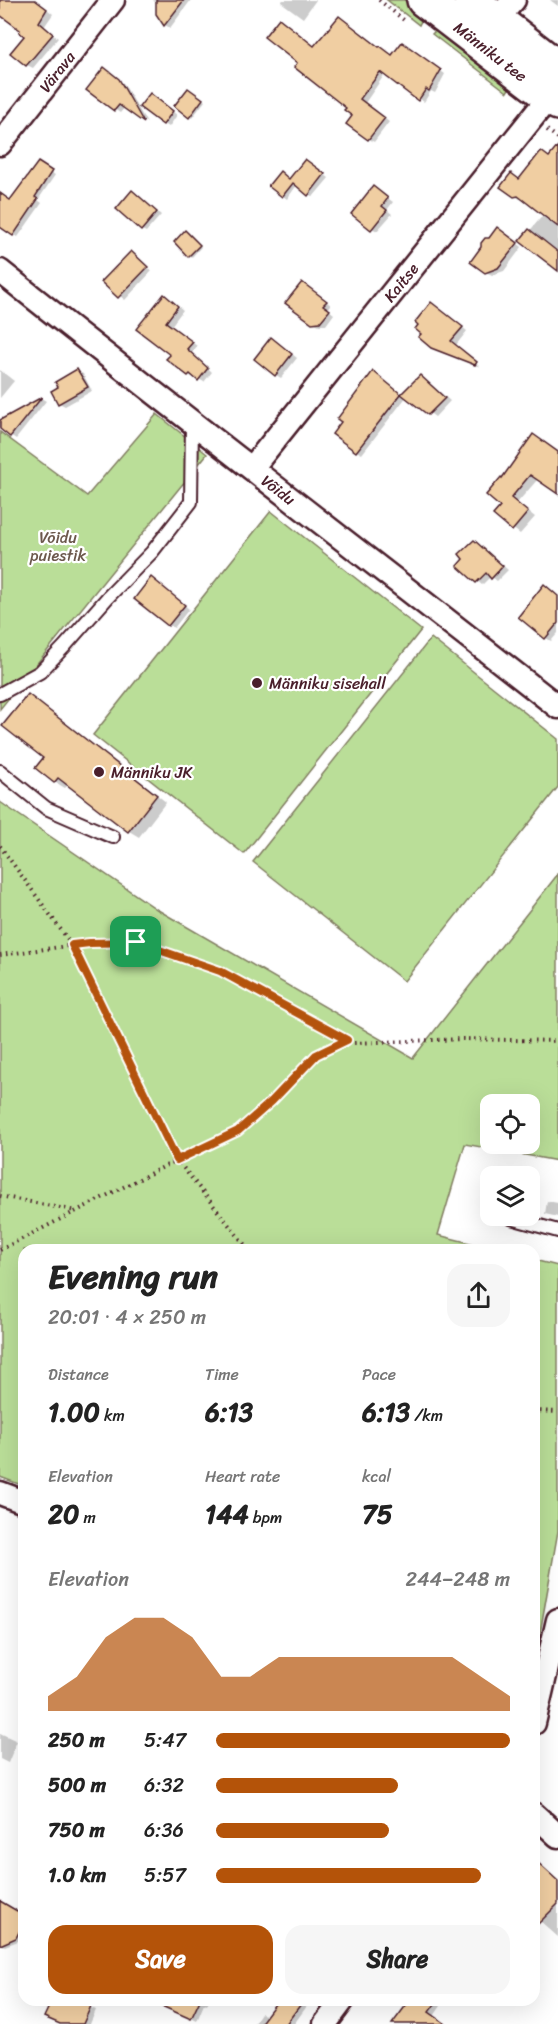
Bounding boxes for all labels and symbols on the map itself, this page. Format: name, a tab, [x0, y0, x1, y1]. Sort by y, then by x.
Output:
street label: Männiku tee	[447, 14, 534, 90]
street label: Värava	[31, 44, 84, 99]
street label: Kaitse	[376, 256, 426, 309]
street label: Võidu	[254, 467, 302, 513]
park label: Võidu puiestik	[29, 523, 86, 570]
place label: Männiku sisehall	[269, 669, 386, 698]
marker: Männiku sisehall	[250, 676, 264, 690]
place label: Männiku JK	[111, 758, 193, 787]
marker: Männiku JK	[92, 765, 106, 779]
pin	[110, 916, 161, 967]

